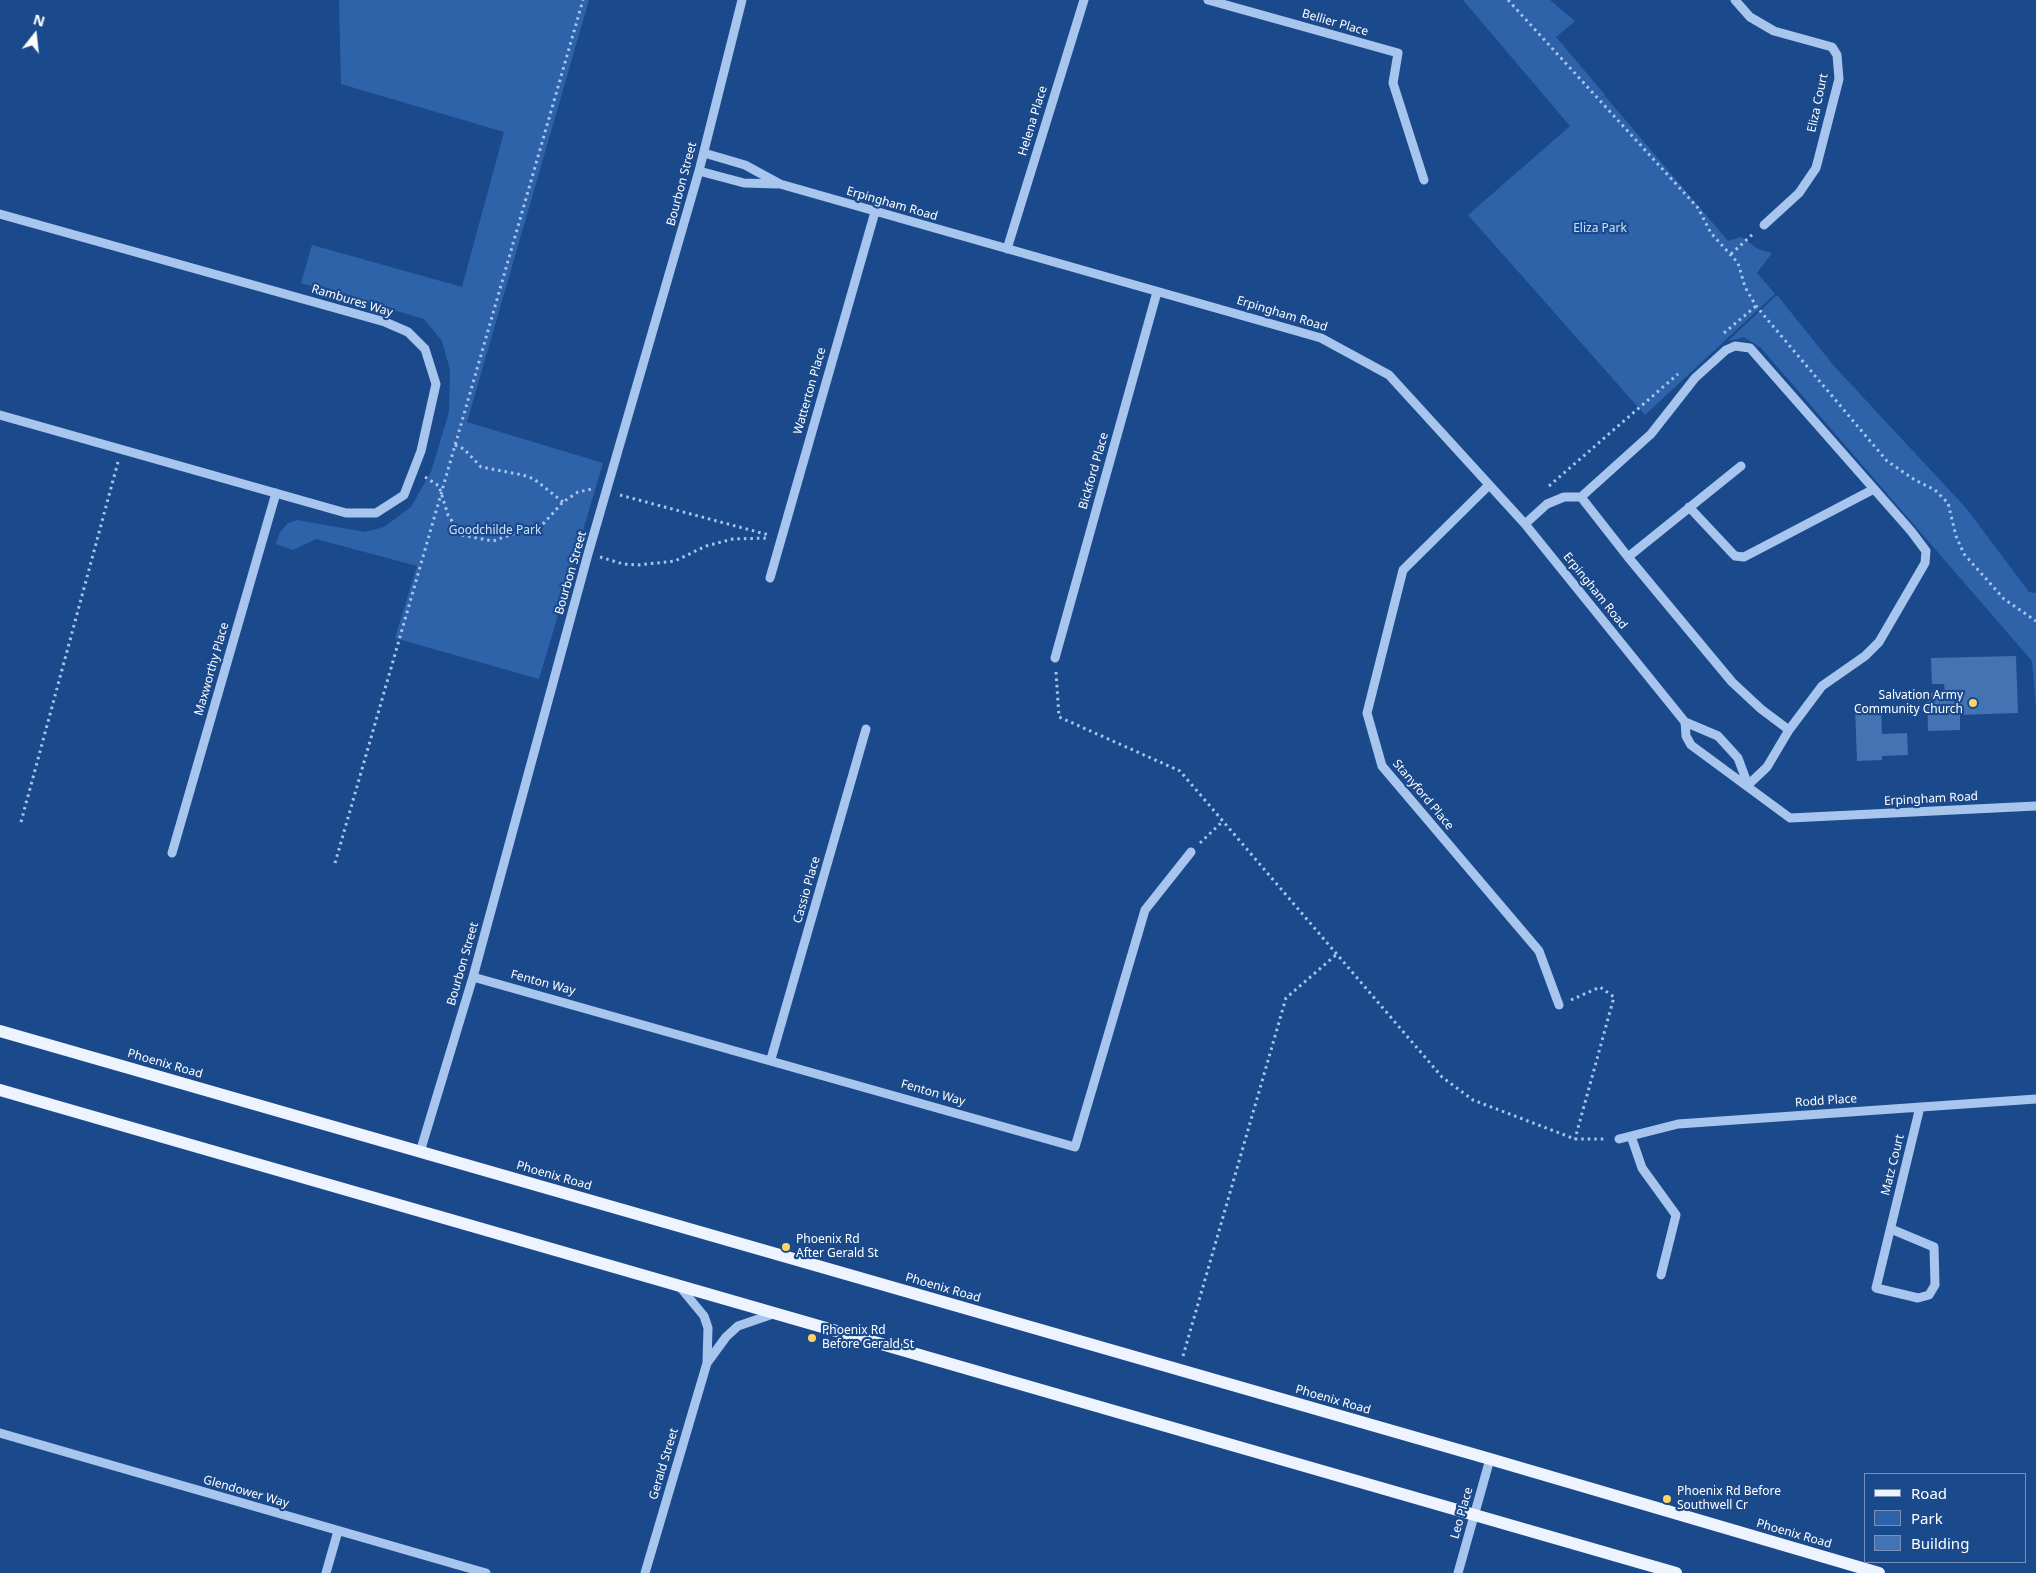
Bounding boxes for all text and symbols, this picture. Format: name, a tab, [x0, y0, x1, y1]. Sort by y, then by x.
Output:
street label: Bellier Place	[1300, 7, 1370, 39]
text: N	[31, 9, 47, 31]
north arrow	[10, 10, 60, 60]
street label: Eliza Court	[1805, 72, 1831, 134]
street label: Helena Place	[1016, 84, 1050, 158]
street label: Bourbon Street	[664, 141, 700, 227]
street label: Erpingham Road	[845, 184, 939, 224]
park label: Eliza Park	[1573, 222, 1627, 236]
street label: Rambures Way	[310, 282, 394, 320]
street label: Erpingham Road	[1235, 293, 1329, 335]
street label: Watterton Place	[791, 346, 829, 436]
street label: Bickford Place	[1076, 431, 1112, 511]
park label: Goodchilde Park	[449, 524, 541, 538]
street label: Bourbon Street	[552, 530, 590, 616]
street label: Erpingham Road	[1560, 550, 1630, 632]
street label: Maxworthy Place	[192, 621, 232, 717]
place label: Salvation Army Community Church	[1854, 689, 1963, 717]
marker: Salvation Army Community Church	[1967, 697, 1979, 709]
street label: Stanyford Place	[1389, 757, 1457, 833]
street label: Erpingham Road	[1884, 789, 1978, 809]
street label: Cassio Place	[791, 855, 823, 925]
street label: Bourbon Street	[444, 921, 482, 1007]
street label: Fenton Way	[509, 967, 577, 999]
street label: Phoenix Road	[126, 1046, 204, 1082]
street label: Fenton Way	[899, 1077, 967, 1109]
street label: Rodd Place	[1794, 1092, 1858, 1110]
street label: Matz Court	[1878, 1133, 1908, 1197]
street label: Phoenix Road	[515, 1158, 593, 1194]
place label: Phoenix Rd After Gerald St	[796, 1233, 878, 1261]
marker: Phoenix Rd After Gerald St	[780, 1241, 792, 1253]
street label: Phoenix Road	[904, 1270, 982, 1306]
place label: Phoenix Rd Before Gerald St	[822, 1324, 914, 1352]
marker: Phoenix Rd Before Gerald St	[806, 1332, 818, 1344]
street label: Phoenix Road	[1294, 1382, 1372, 1418]
street label: Gerald Street	[646, 1426, 682, 1502]
street label: Glendower Way	[201, 1473, 291, 1511]
legend	[1864, 1473, 2026, 1563]
text: Road	[1911, 1483, 1947, 1503]
place label: Phoenix Rd Before Southwell Cr	[1677, 1485, 1781, 1513]
street label: Leo Place	[1448, 1486, 1476, 1540]
marker: Phoenix Rd Before Southwell Cr	[1661, 1493, 1673, 1505]
text: Park	[1911, 1508, 1943, 1528]
street label: Phoenix Road	[1755, 1516, 1833, 1552]
text: Building	[1911, 1533, 1969, 1553]

